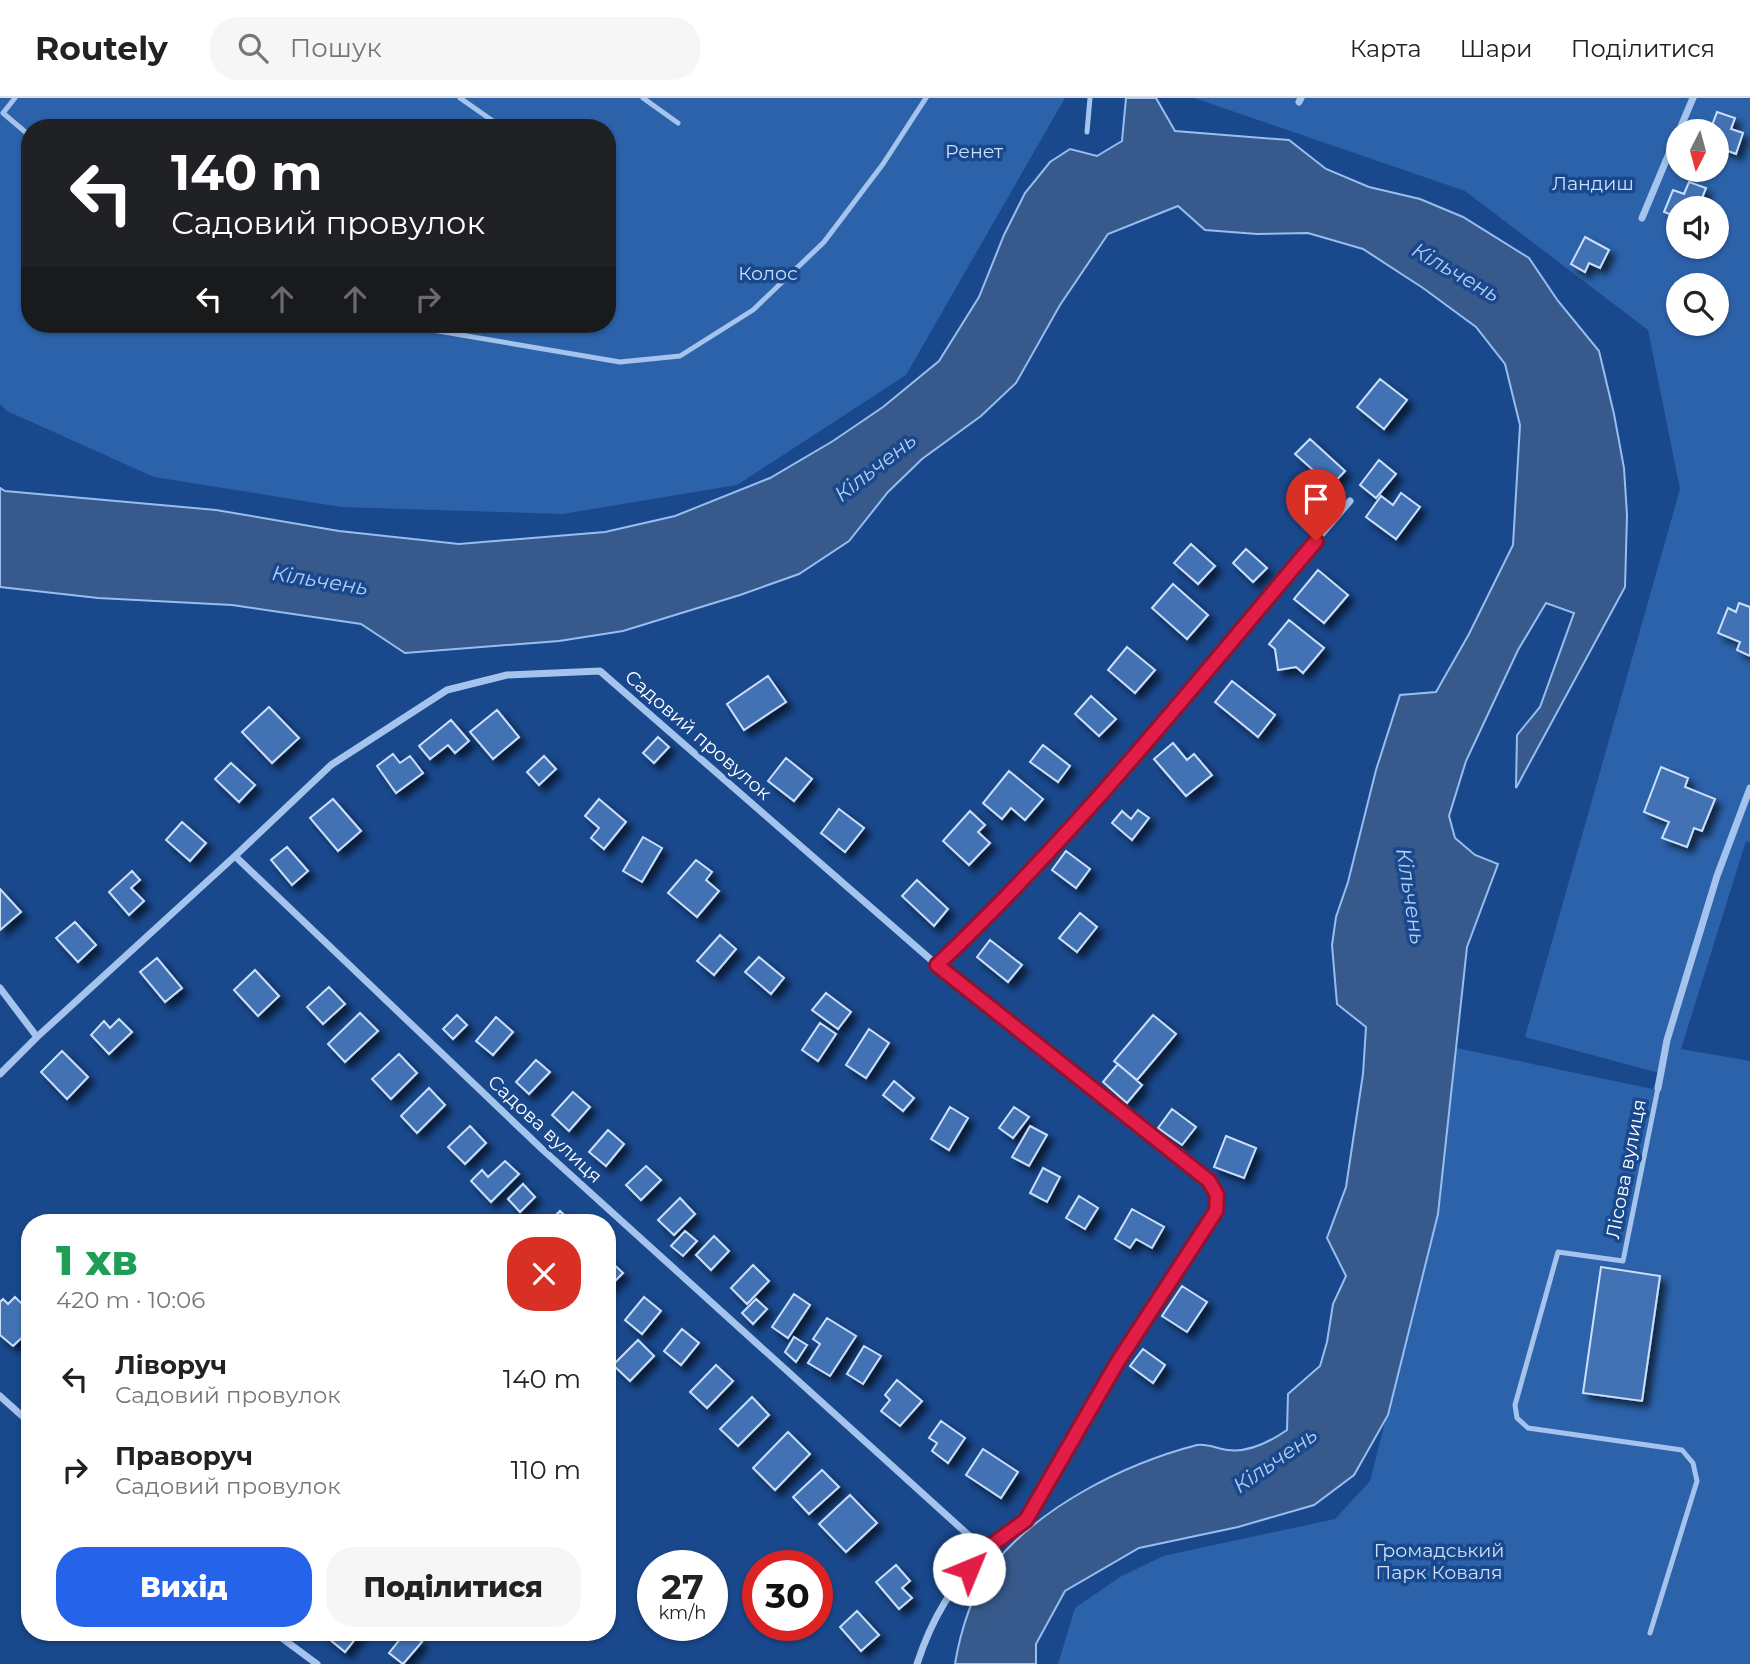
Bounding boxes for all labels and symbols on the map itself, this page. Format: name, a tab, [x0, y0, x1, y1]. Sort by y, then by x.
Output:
north arrow	[1666, 119, 1729, 182]
park label: Ренет	[945, 140, 1003, 163]
park label: Ландиш	[1552, 172, 1634, 195]
water label: Кільчень	[1408, 237, 1504, 307]
park label: Колос	[738, 262, 798, 285]
water label: Кільчень	[829, 427, 921, 507]
pin	[1286, 469, 1346, 541]
water label: Кільчень	[270, 560, 370, 600]
street label: Садовий провулок	[620, 665, 776, 805]
water label: Кільчень	[1391, 846, 1431, 946]
street label: Садова вулиця	[483, 1070, 607, 1188]
street label: Лісова вулиця	[1601, 1097, 1651, 1241]
water label: Кільчень	[1228, 1422, 1322, 1498]
position arrow	[932, 1532, 1006, 1606]
park label: Громадський Парк Коваля	[1374, 1539, 1504, 1584]
speed limit sign: 30	[742, 1550, 833, 1641]

